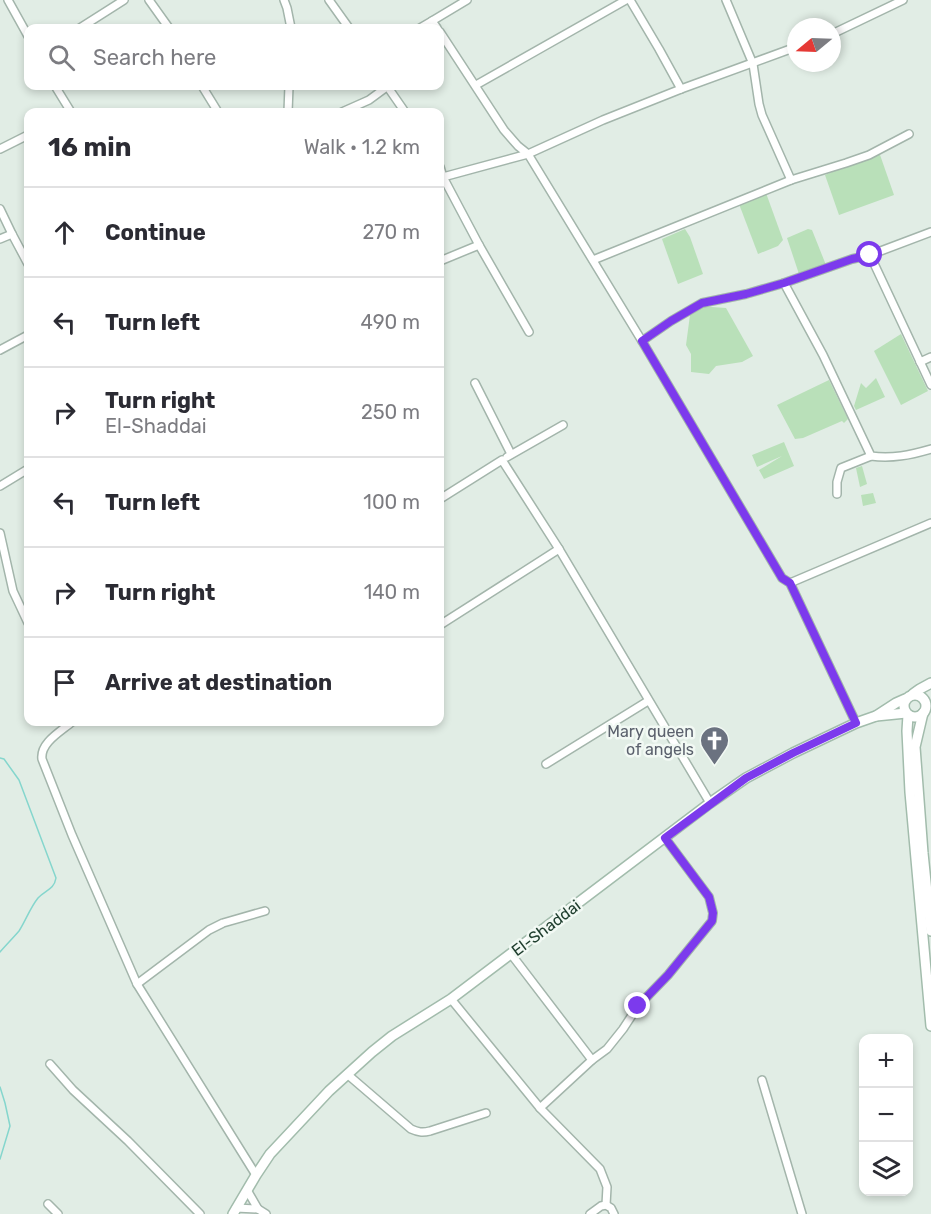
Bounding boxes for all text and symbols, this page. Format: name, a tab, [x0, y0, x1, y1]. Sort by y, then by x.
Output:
north arrow	[787, 18, 841, 72]
search box	[24, 24, 444, 90]
icon: search	[45, 41, 78, 74]
text: Search here	[93, 44, 216, 71]
text: 16 min	[48, 132, 131, 163]
text: Walk · 1.2 km	[304, 135, 420, 159]
icon: ahead	[48, 216, 81, 249]
text: Continue	[105, 219, 206, 246]
text: 270 m	[363, 220, 420, 244]
route start	[856, 241, 882, 267]
icon: left	[48, 306, 81, 339]
text: Turn left	[105, 309, 200, 336]
text: 490 m	[361, 310, 420, 334]
text: Turn right	[105, 387, 215, 414]
icon: right	[48, 396, 81, 429]
text: 250 m	[361, 400, 420, 424]
text: El-Shaddai	[105, 414, 207, 438]
icon: left	[48, 486, 81, 519]
text: Turn left	[105, 489, 200, 516]
text: 100 m	[363, 490, 420, 514]
icon: right	[48, 576, 81, 609]
text: Turn right	[105, 579, 215, 606]
text: 140 m	[364, 580, 420, 604]
icon: arrive	[48, 666, 81, 699]
text: Arrive at destination	[105, 669, 332, 696]
place label: Mary queen of angels	[607, 722, 694, 759]
church icon: Mary queen of angels	[699, 724, 731, 766]
street label: El-Shaddai	[508, 896, 584, 960]
route end	[624, 992, 650, 1018]
map controls	[859, 1034, 913, 1196]
button: +	[859, 1034, 913, 1088]
button: −	[859, 1088, 913, 1142]
button: layers	[859, 1142, 913, 1196]

